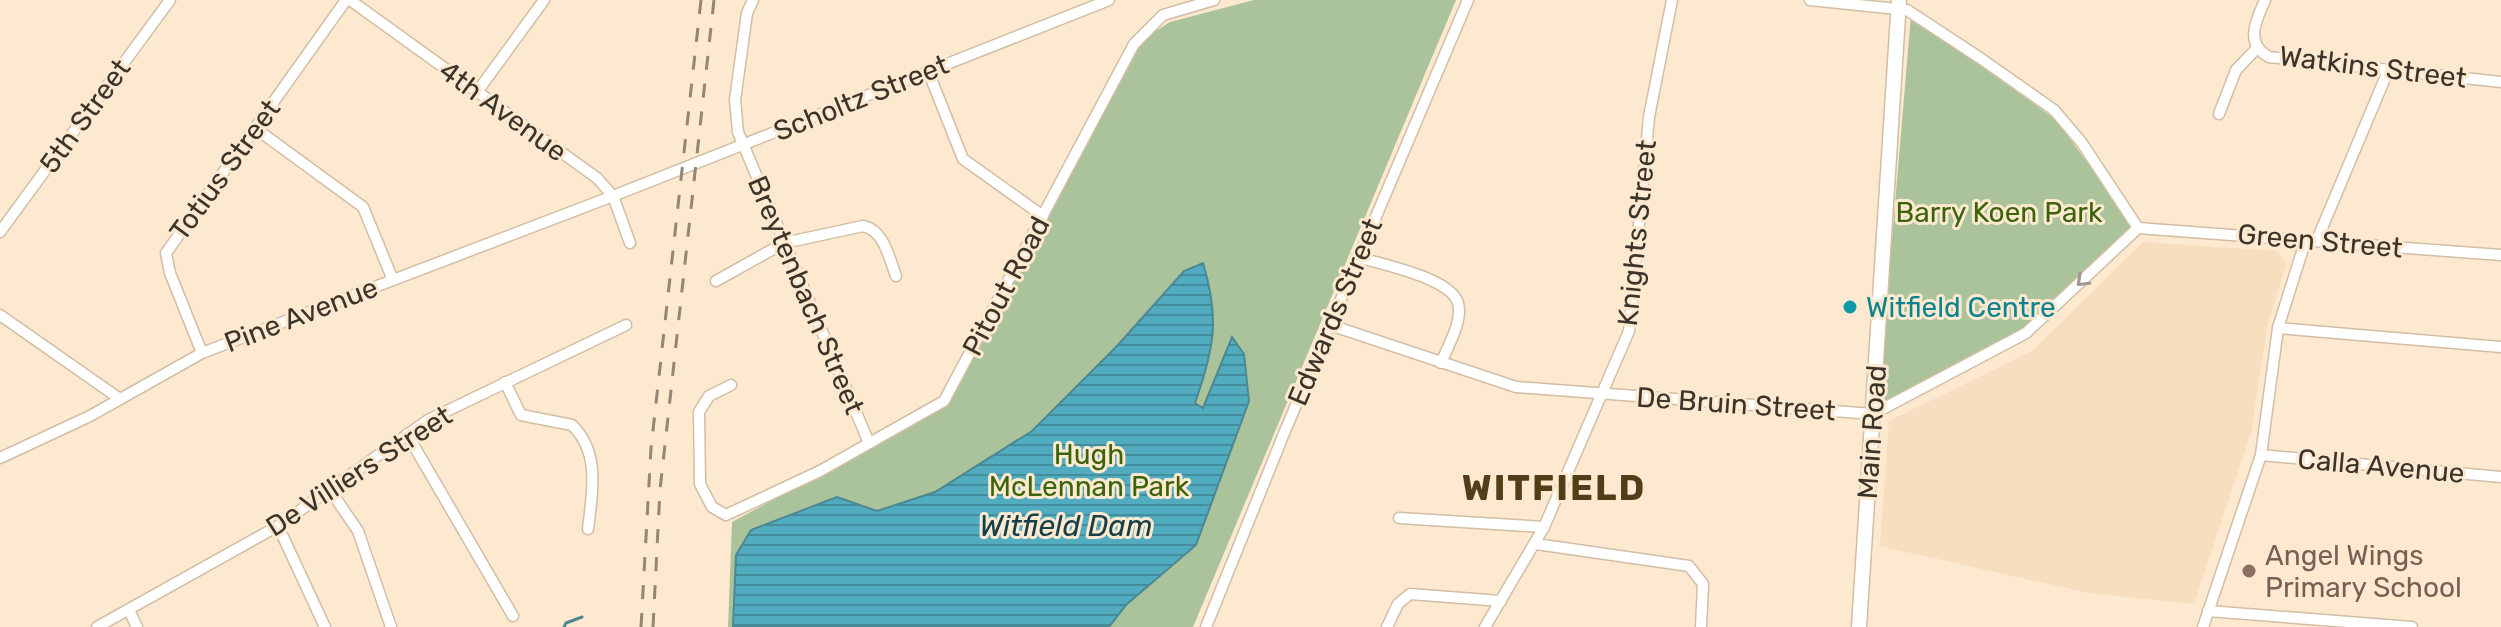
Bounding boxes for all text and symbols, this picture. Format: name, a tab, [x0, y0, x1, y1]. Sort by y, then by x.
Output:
street label: Watkins Street	[2278, 39, 2469, 95]
street label: Scholtz Street	[769, 48, 953, 148]
street label: 5th Street	[33, 53, 137, 179]
street label: 4th Avenue	[433, 54, 573, 168]
street label: Totius Street	[163, 93, 287, 247]
street label: Knights Street	[1611, 138, 1663, 328]
street label: Breytenbach Street	[741, 171, 871, 419]
park label: Barry Koen Park	[1896, 196, 2103, 229]
street label: Pitout Road	[956, 211, 1056, 361]
street label: Edwards Street	[1281, 213, 1389, 411]
street label: Green Street	[2236, 217, 2404, 265]
street label: Pine Avenue	[220, 271, 382, 359]
one-way arrow	[2077, 272, 2091, 287]
place label: Witfield Centre	[1866, 291, 2056, 324]
marker: Witfield Centre	[1841, 298, 1859, 316]
street label: Main Road	[1851, 364, 1893, 500]
street label: De Bruin Street	[1635, 381, 1837, 427]
street label: De Villiers Street	[260, 399, 458, 543]
park label: Hugh McLennan Park	[989, 438, 1190, 503]
street label: Calla Avenue	[2296, 442, 2466, 490]
district label: WITFIELD	[1462, 466, 1646, 509]
water label: Witfield Dam	[979, 508, 1153, 544]
place label: Angel Wings Primary School	[2265, 539, 2462, 604]
marker: Angel Wings Primary School	[2240, 562, 2258, 580]

